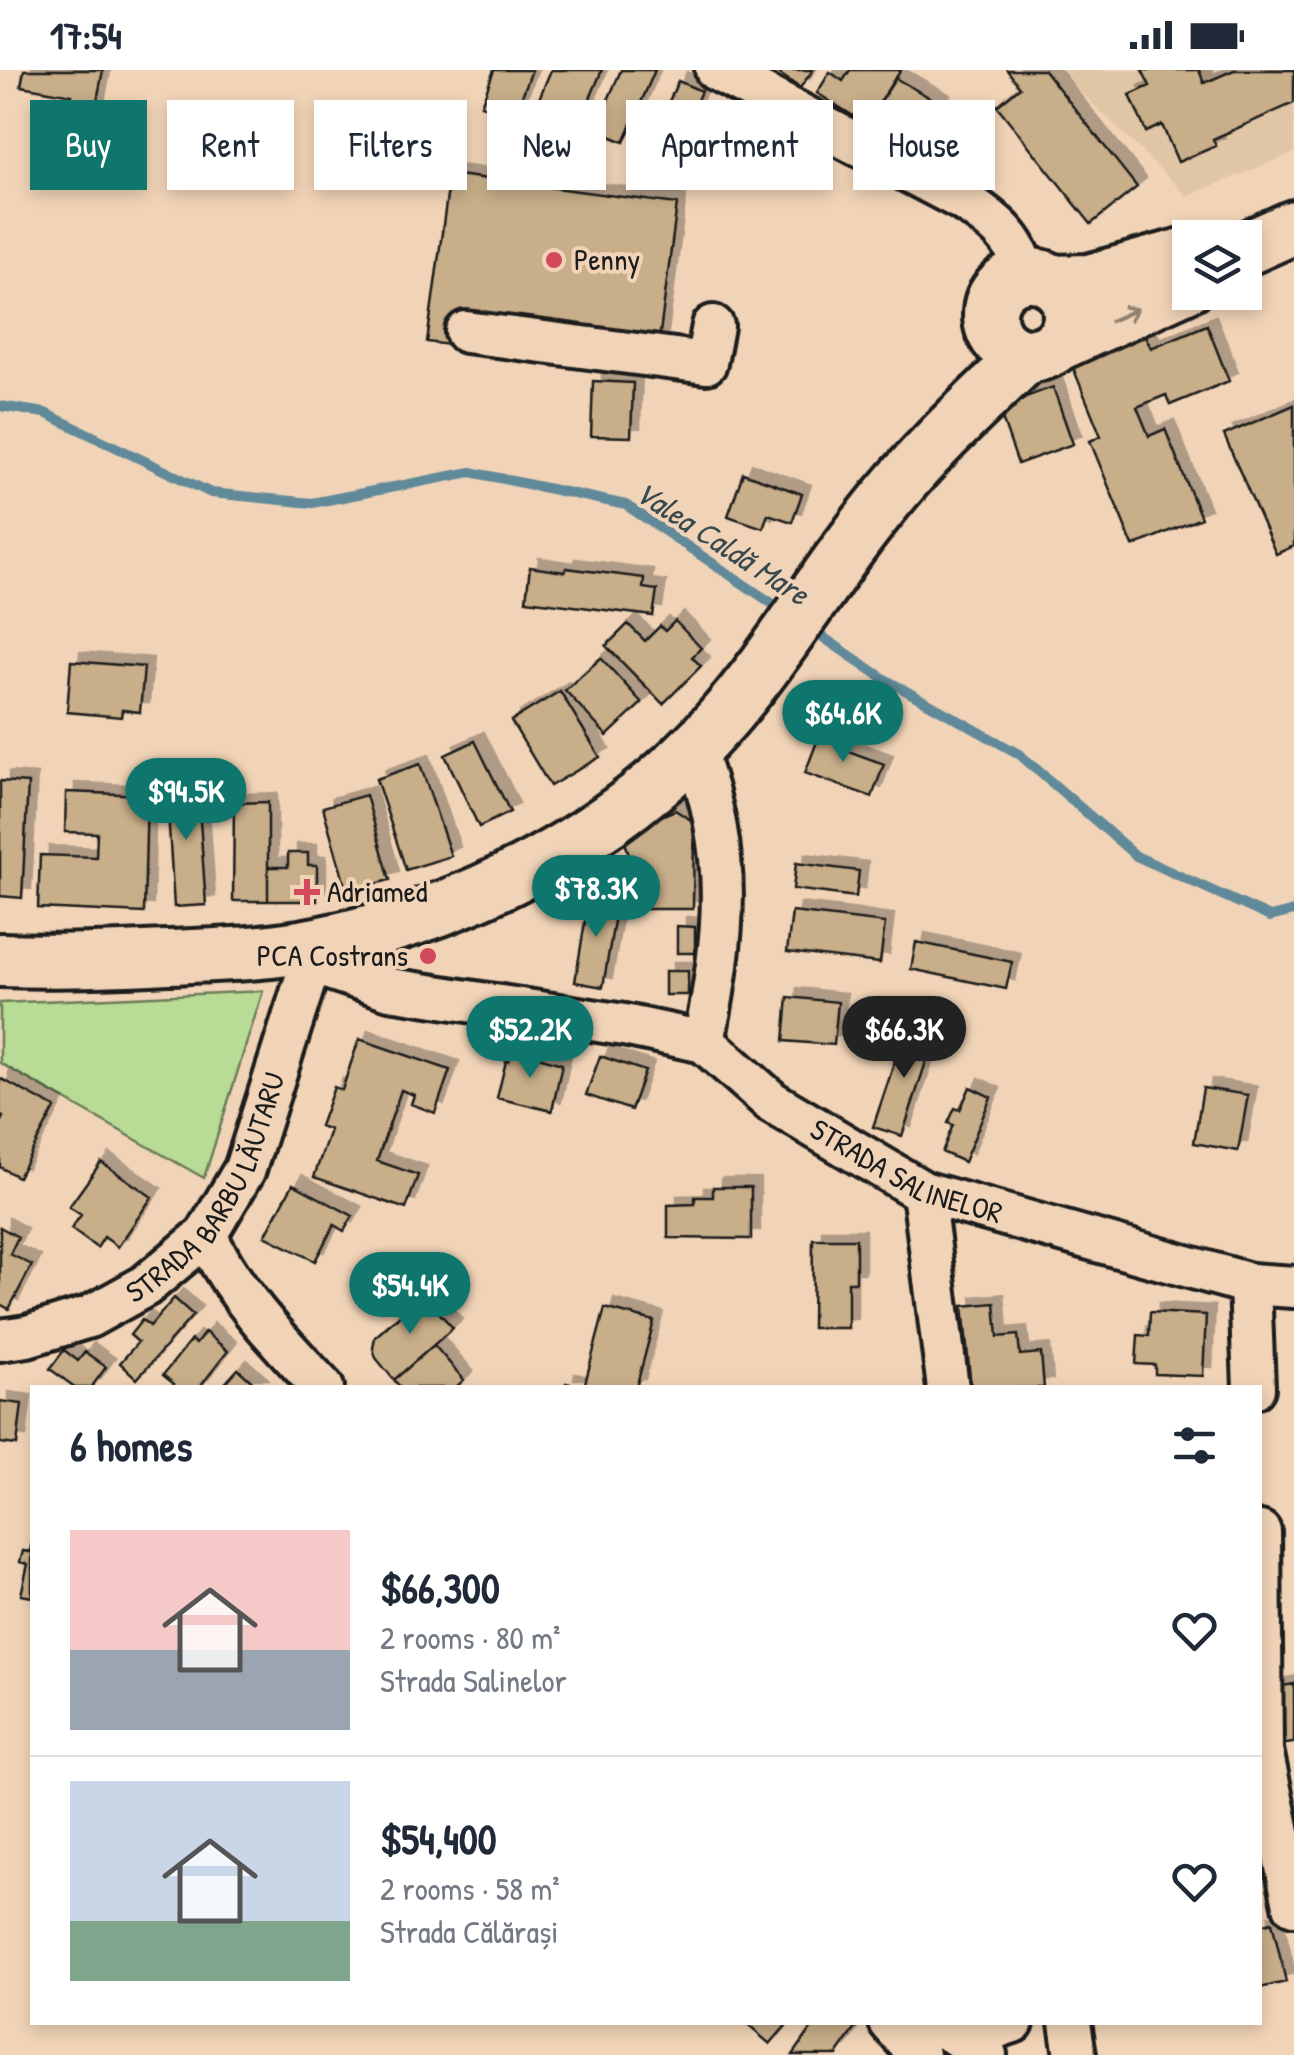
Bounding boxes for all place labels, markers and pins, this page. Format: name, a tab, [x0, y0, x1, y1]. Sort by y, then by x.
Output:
place label: Penny	[574, 239, 640, 279]
marker: Penny	[543, 249, 565, 271]
pin: $64.6K	[762, 680, 924, 765]
pin: $94.5K	[105, 758, 267, 843]
pin: $78.3K	[515, 855, 677, 940]
place label: Adriamed	[327, 871, 428, 911]
marker: Adriamed	[296, 881, 318, 903]
place label: PCA Costrans	[257, 935, 408, 975]
marker: PCA Costrans	[417, 945, 439, 967]
pin: $52.2K	[449, 996, 611, 1081]
pin: $66.3K	[823, 996, 985, 1081]
pin: $54.4K	[329, 1252, 491, 1337]

